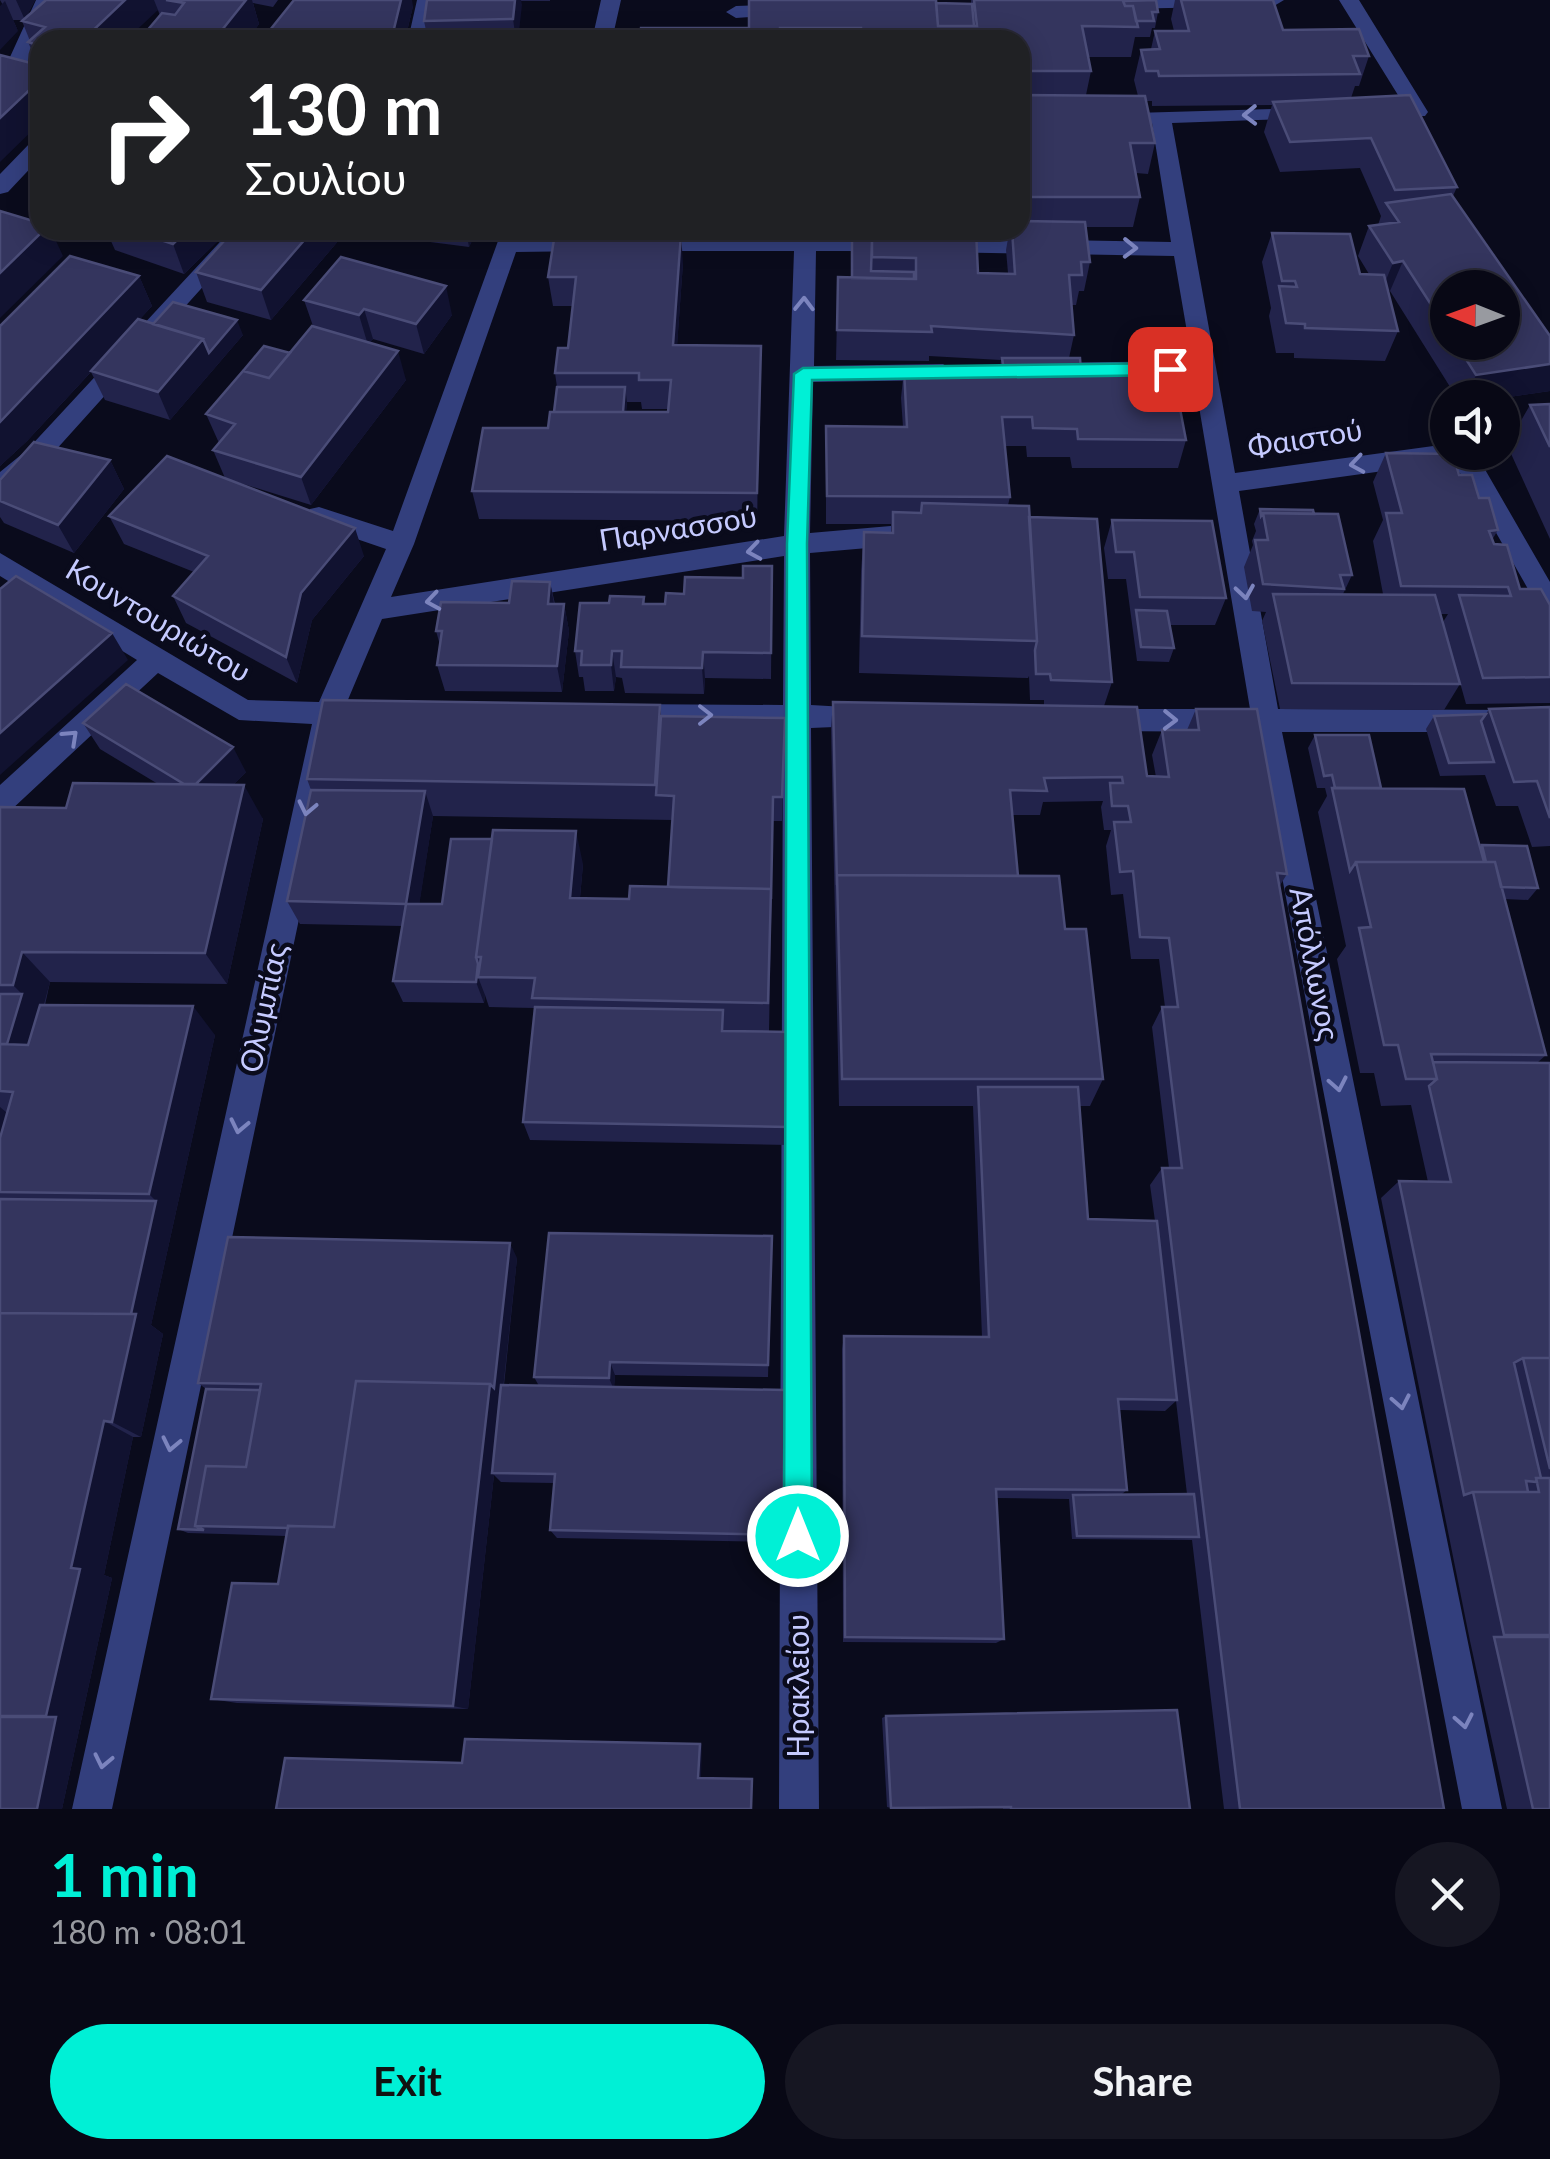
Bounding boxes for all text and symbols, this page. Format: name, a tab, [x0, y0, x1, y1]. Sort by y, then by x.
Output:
text: 130 m	[245, 66, 442, 150]
icon: right	[80, 70, 210, 200]
one-way arrow	[1242, 105, 1258, 126]
text: Σουλίου	[245, 151, 407, 205]
one-way arrow	[1124, 237, 1139, 259]
north arrow	[1430, 270, 1520, 360]
map controls	[1430, 270, 1520, 470]
one-way arrow	[793, 295, 815, 310]
pin	[1128, 327, 1213, 412]
icon: arrive	[1143, 342, 1198, 397]
button: sound	[1430, 380, 1520, 470]
street label: Φαιστού	[1245, 410, 1365, 464]
one-way arrow	[1349, 452, 1365, 473]
street label: Παρνασσού	[596, 497, 759, 557]
one-way arrow	[746, 539, 762, 560]
street label: Κουντουριώτου	[60, 550, 258, 689]
one-way arrow	[1234, 584, 1255, 601]
one-way arrow	[424, 589, 441, 610]
one-way arrow	[698, 705, 714, 726]
one-way arrow	[1164, 709, 1179, 731]
one-way arrow	[60, 731, 78, 749]
one-way arrow	[298, 799, 319, 816]
street label: Απόλλωνος	[1283, 884, 1348, 1043]
street label: Ολυμπίας	[231, 940, 293, 1075]
one-way arrow	[1326, 1075, 1347, 1092]
one-way arrow	[230, 1117, 251, 1134]
one-way arrow	[1390, 1394, 1411, 1411]
one-way arrow	[161, 1435, 182, 1452]
position arrow	[746, 1484, 850, 1588]
street label: Ηρακλείου	[779, 1614, 815, 1758]
one-way arrow	[1453, 1712, 1474, 1729]
one-way arrow	[93, 1752, 114, 1769]
text: 1 min	[50, 1838, 199, 1910]
button: close	[1395, 1842, 1500, 1947]
text: 180 m · 08:01	[50, 1912, 247, 1951]
button: Exit	[50, 2024, 765, 2139]
button: Share	[785, 2024, 1500, 2139]

